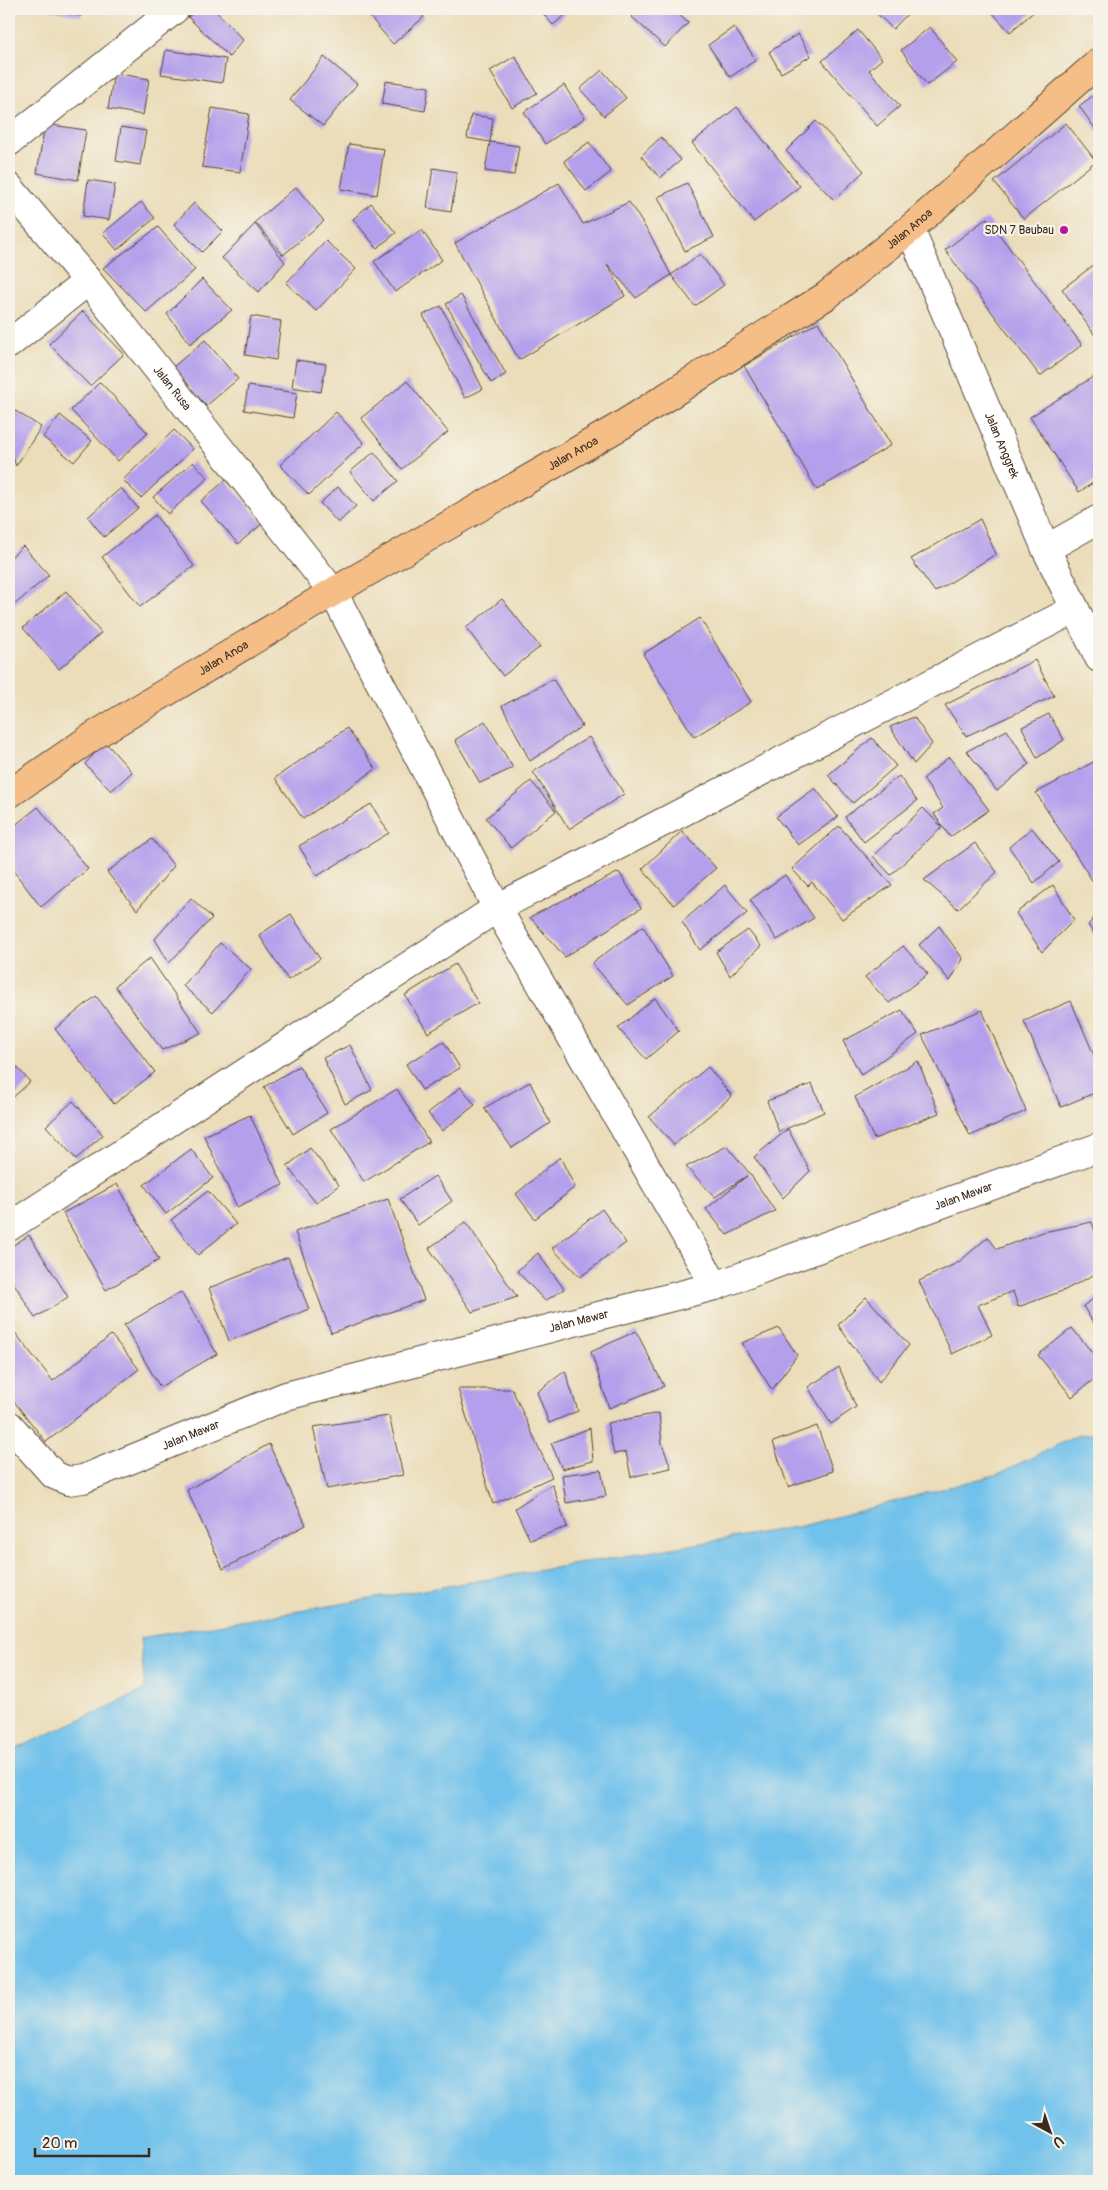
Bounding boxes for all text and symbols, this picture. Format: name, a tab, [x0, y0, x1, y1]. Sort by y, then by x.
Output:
street label: Jalan Anoa	[883, 205, 936, 253]
place label: SDN 7 Baubau	[984, 223, 1054, 238]
marker: SDN 7 Baubau	[1058, 224, 1070, 236]
street label: Jalan Rusa	[150, 363, 194, 414]
street label: Jalan Anggrek	[981, 410, 1022, 481]
street label: Jalan Anoa	[545, 433, 601, 474]
street label: Jalan Anoa	[196, 637, 252, 679]
street label: Jalan Mawar	[932, 1179, 996, 1214]
street label: Jalan Mawar	[547, 1306, 611, 1336]
street label: Jalan Mawar	[160, 1417, 223, 1454]
north arrow	[1026, 2108, 1076, 2158]
scale bar	[35, 2125, 149, 2157]
text: U	[1049, 2132, 1067, 2151]
text: 20 m	[42, 2134, 77, 2153]

